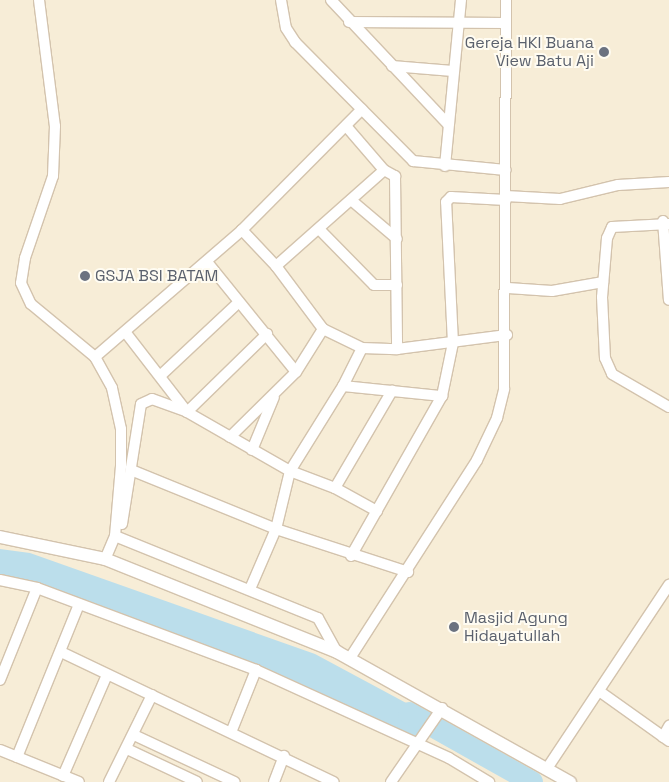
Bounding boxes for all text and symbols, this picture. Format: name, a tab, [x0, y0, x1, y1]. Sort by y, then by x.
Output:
place label: Gereja HKI Buana View Batu Aji	[465, 33, 594, 71]
marker: Gereja HKI Buana View Batu Aji	[598, 46, 610, 58]
place label: GSJA BSI BATAM	[95, 266, 218, 286]
marker: GSJA BSI BATAM	[79, 270, 91, 282]
place label: Masjid Agung Hidayatullah	[464, 608, 568, 646]
marker: Masjid Agung Hidayatullah	[448, 621, 460, 633]

